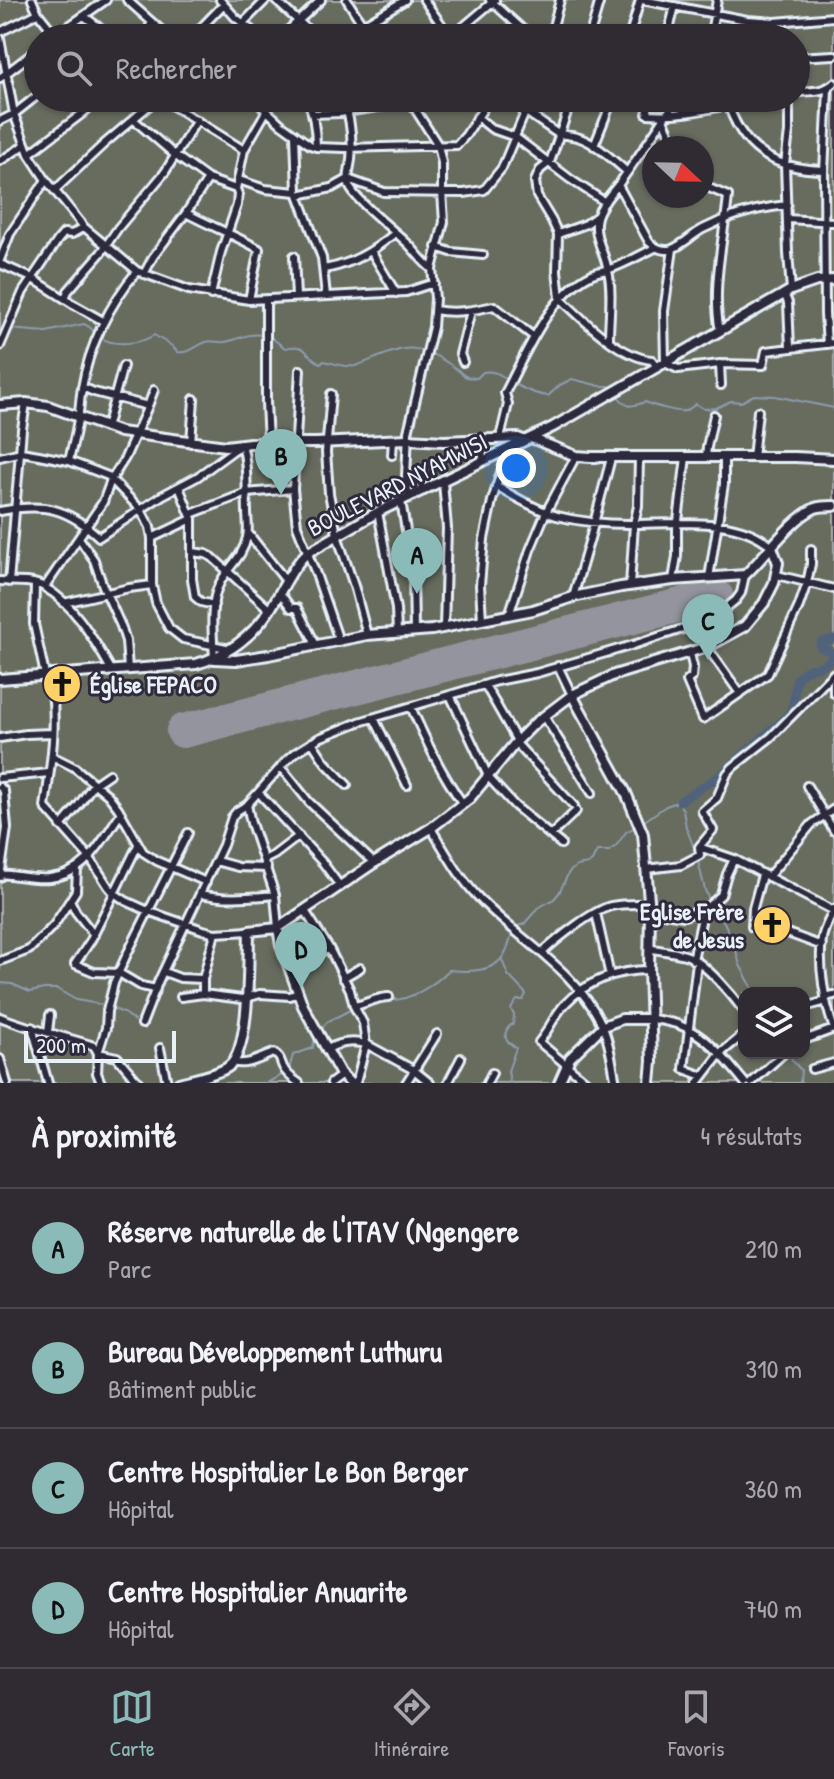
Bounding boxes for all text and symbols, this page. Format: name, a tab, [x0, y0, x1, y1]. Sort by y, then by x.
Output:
search box	[24, 24, 810, 112]
icon: search	[52, 46, 96, 90]
text: Rechercher	[116, 48, 237, 88]
north arrow	[642, 136, 714, 208]
street label: BOULEVARD NYAMWISI	[302, 425, 492, 543]
pin: B	[255, 429, 307, 495]
your location	[496, 448, 536, 488]
pin: A	[391, 528, 443, 594]
pin: C	[682, 594, 734, 660]
church icon: Église FEPACO	[41, 663, 83, 705]
place label: Église FEPACO	[90, 668, 217, 701]
place label: Eglise Frère de Jesus	[640, 895, 744, 955]
church icon: Eglise Frère de Jesus	[751, 904, 793, 946]
pin: D	[275, 922, 327, 988]
map controls	[738, 987, 810, 1059]
button: layers	[738, 987, 810, 1059]
scale bar	[24, 1027, 176, 1063]
text: 200 m	[36, 1030, 86, 1060]
text: À proximité	[32, 1112, 177, 1158]
text: 4 résultats	[700, 1118, 802, 1153]
text: Réserve naturelle de l'ITAV (Ngengere	[108, 1211, 519, 1251]
text: A	[52, 1231, 64, 1266]
text: 210 m	[745, 1231, 802, 1266]
text: Parc	[108, 1251, 151, 1286]
text: Bureau Développement Luthuru	[108, 1331, 442, 1371]
text: B	[51, 1351, 65, 1386]
text: 310 m	[746, 1351, 802, 1386]
text: Bâtiment public	[108, 1371, 256, 1406]
text: Centre Hospitalier Le Bon Berger	[108, 1451, 468, 1491]
text: C	[51, 1471, 65, 1506]
text: 360 m	[745, 1471, 802, 1506]
text: Hôpital	[108, 1491, 174, 1526]
text: Centre Hospitalier Anuarite	[108, 1571, 408, 1611]
text: D	[52, 1591, 64, 1626]
text: 740 m	[744, 1591, 802, 1626]
text: Hôpital	[108, 1611, 174, 1646]
tab: Carte	[109, 1685, 155, 1763]
tab: Itinéraire	[374, 1685, 449, 1763]
tab: Favoris	[668, 1685, 725, 1763]

